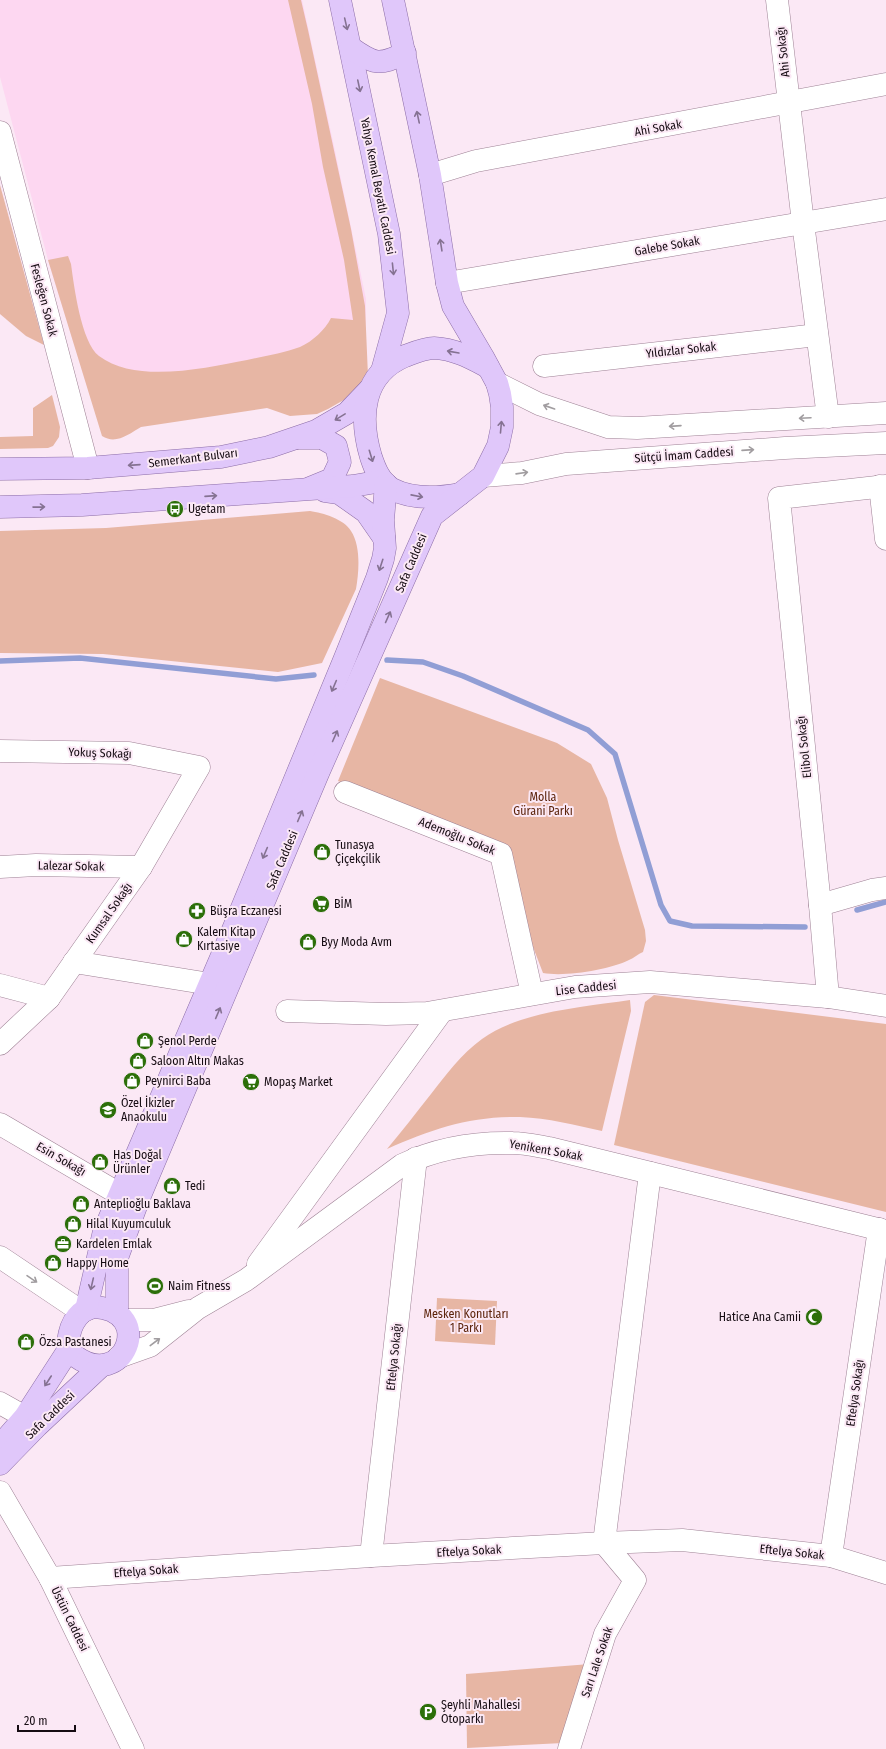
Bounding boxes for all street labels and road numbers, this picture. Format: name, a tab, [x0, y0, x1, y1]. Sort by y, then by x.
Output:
street label: Ahi Sokağı	[773, 26, 793, 78]
street label: Yahya Kemal Beyatlı Caddesi	[358, 116, 398, 256]
street label: Ahi Sokak	[633, 117, 683, 139]
street label: Galebe Sokak	[633, 233, 701, 259]
street label: Fesleğen Sokak	[28, 262, 61, 338]
street label: Yıldızlar Sokak	[645, 339, 717, 361]
street label: Sütçü İmam Caddesi	[634, 444, 734, 465]
street label: Semerkant Bulvarı	[148, 446, 238, 470]
street label: Safa Caddesi	[392, 531, 430, 595]
street label: Elibol Sokağı	[794, 715, 814, 779]
street label: Yokuş Sokağı	[68, 745, 132, 761]
street label: Ademoğlu Sokak	[417, 814, 498, 858]
street label: Safa Caddesi	[263, 828, 301, 892]
street label: Lalezar Sokak	[38, 858, 105, 874]
street label: Kumsal Sokağı	[83, 880, 135, 946]
street label: Lise Caddesi	[555, 978, 617, 998]
street label: Yenikent Sokak	[508, 1137, 584, 1163]
street label: Esin Sokağı	[34, 1139, 88, 1179]
street label: Eftelya Sokağı	[383, 1323, 405, 1391]
street label: Eftelya Sokağı	[843, 1358, 867, 1428]
street label: Safa Caddesi	[23, 1388, 77, 1442]
street label: Eftelya Sokak	[436, 1542, 502, 1560]
street label: Eftelya Sokak	[759, 1542, 825, 1562]
street label: Eftelya Sokak	[113, 1562, 179, 1580]
street label: Üstün Caddesi	[48, 1583, 93, 1654]
street label: Sarı Lale Sokak	[578, 1624, 616, 1699]

